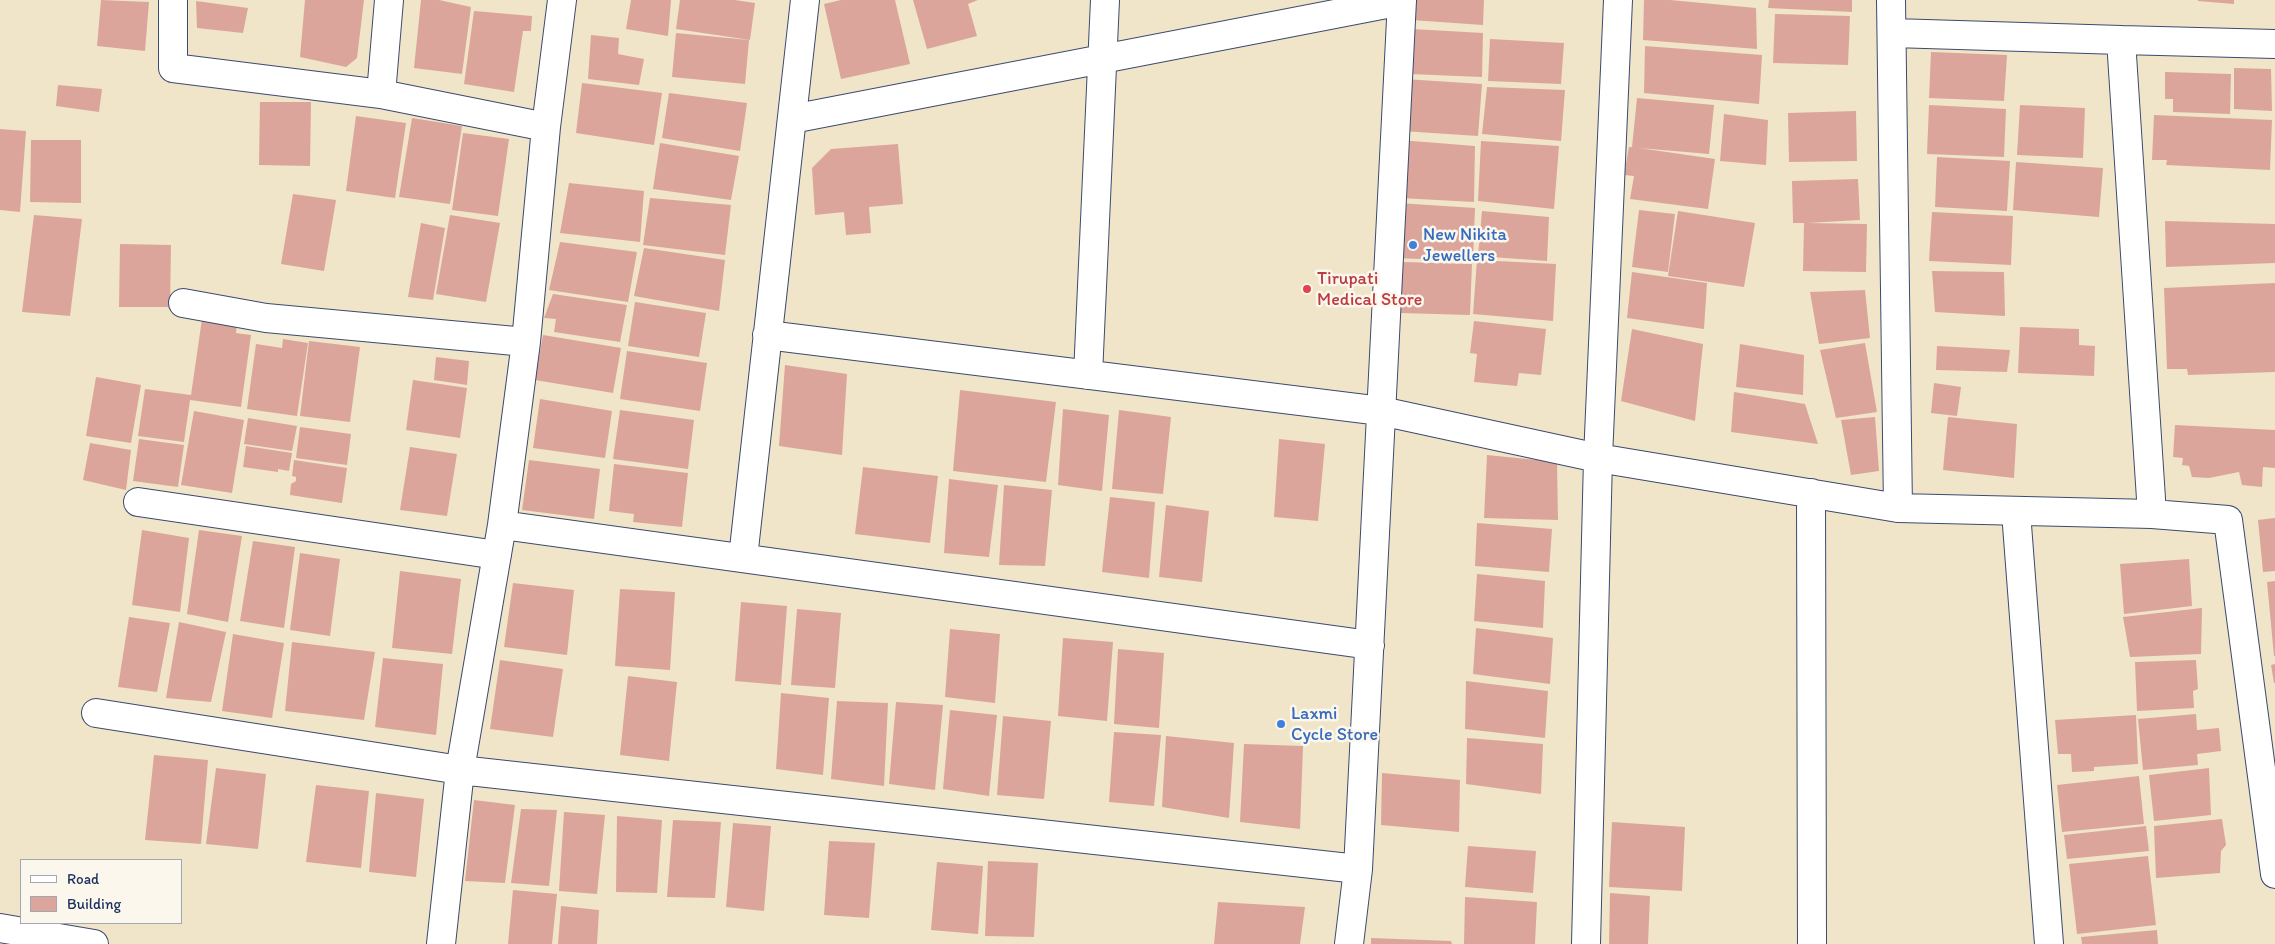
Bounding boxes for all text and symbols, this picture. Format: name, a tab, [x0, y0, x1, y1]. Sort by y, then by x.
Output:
place label: New Nikita Jewellers	[1423, 224, 1507, 266]
marker: New Nikita Jewellers	[1407, 239, 1419, 251]
place label: Tirupati Medical Store	[1317, 268, 1422, 310]
marker: Tirupati Medical Store	[1301, 283, 1313, 295]
place label: Laxmi Cycle Store	[1291, 703, 1378, 746]
marker: Laxmi Cycle Store	[1275, 718, 1287, 730]
legend	[20, 859, 182, 924]
text: Road	[67, 870, 99, 888]
text: Building	[67, 895, 121, 913]

